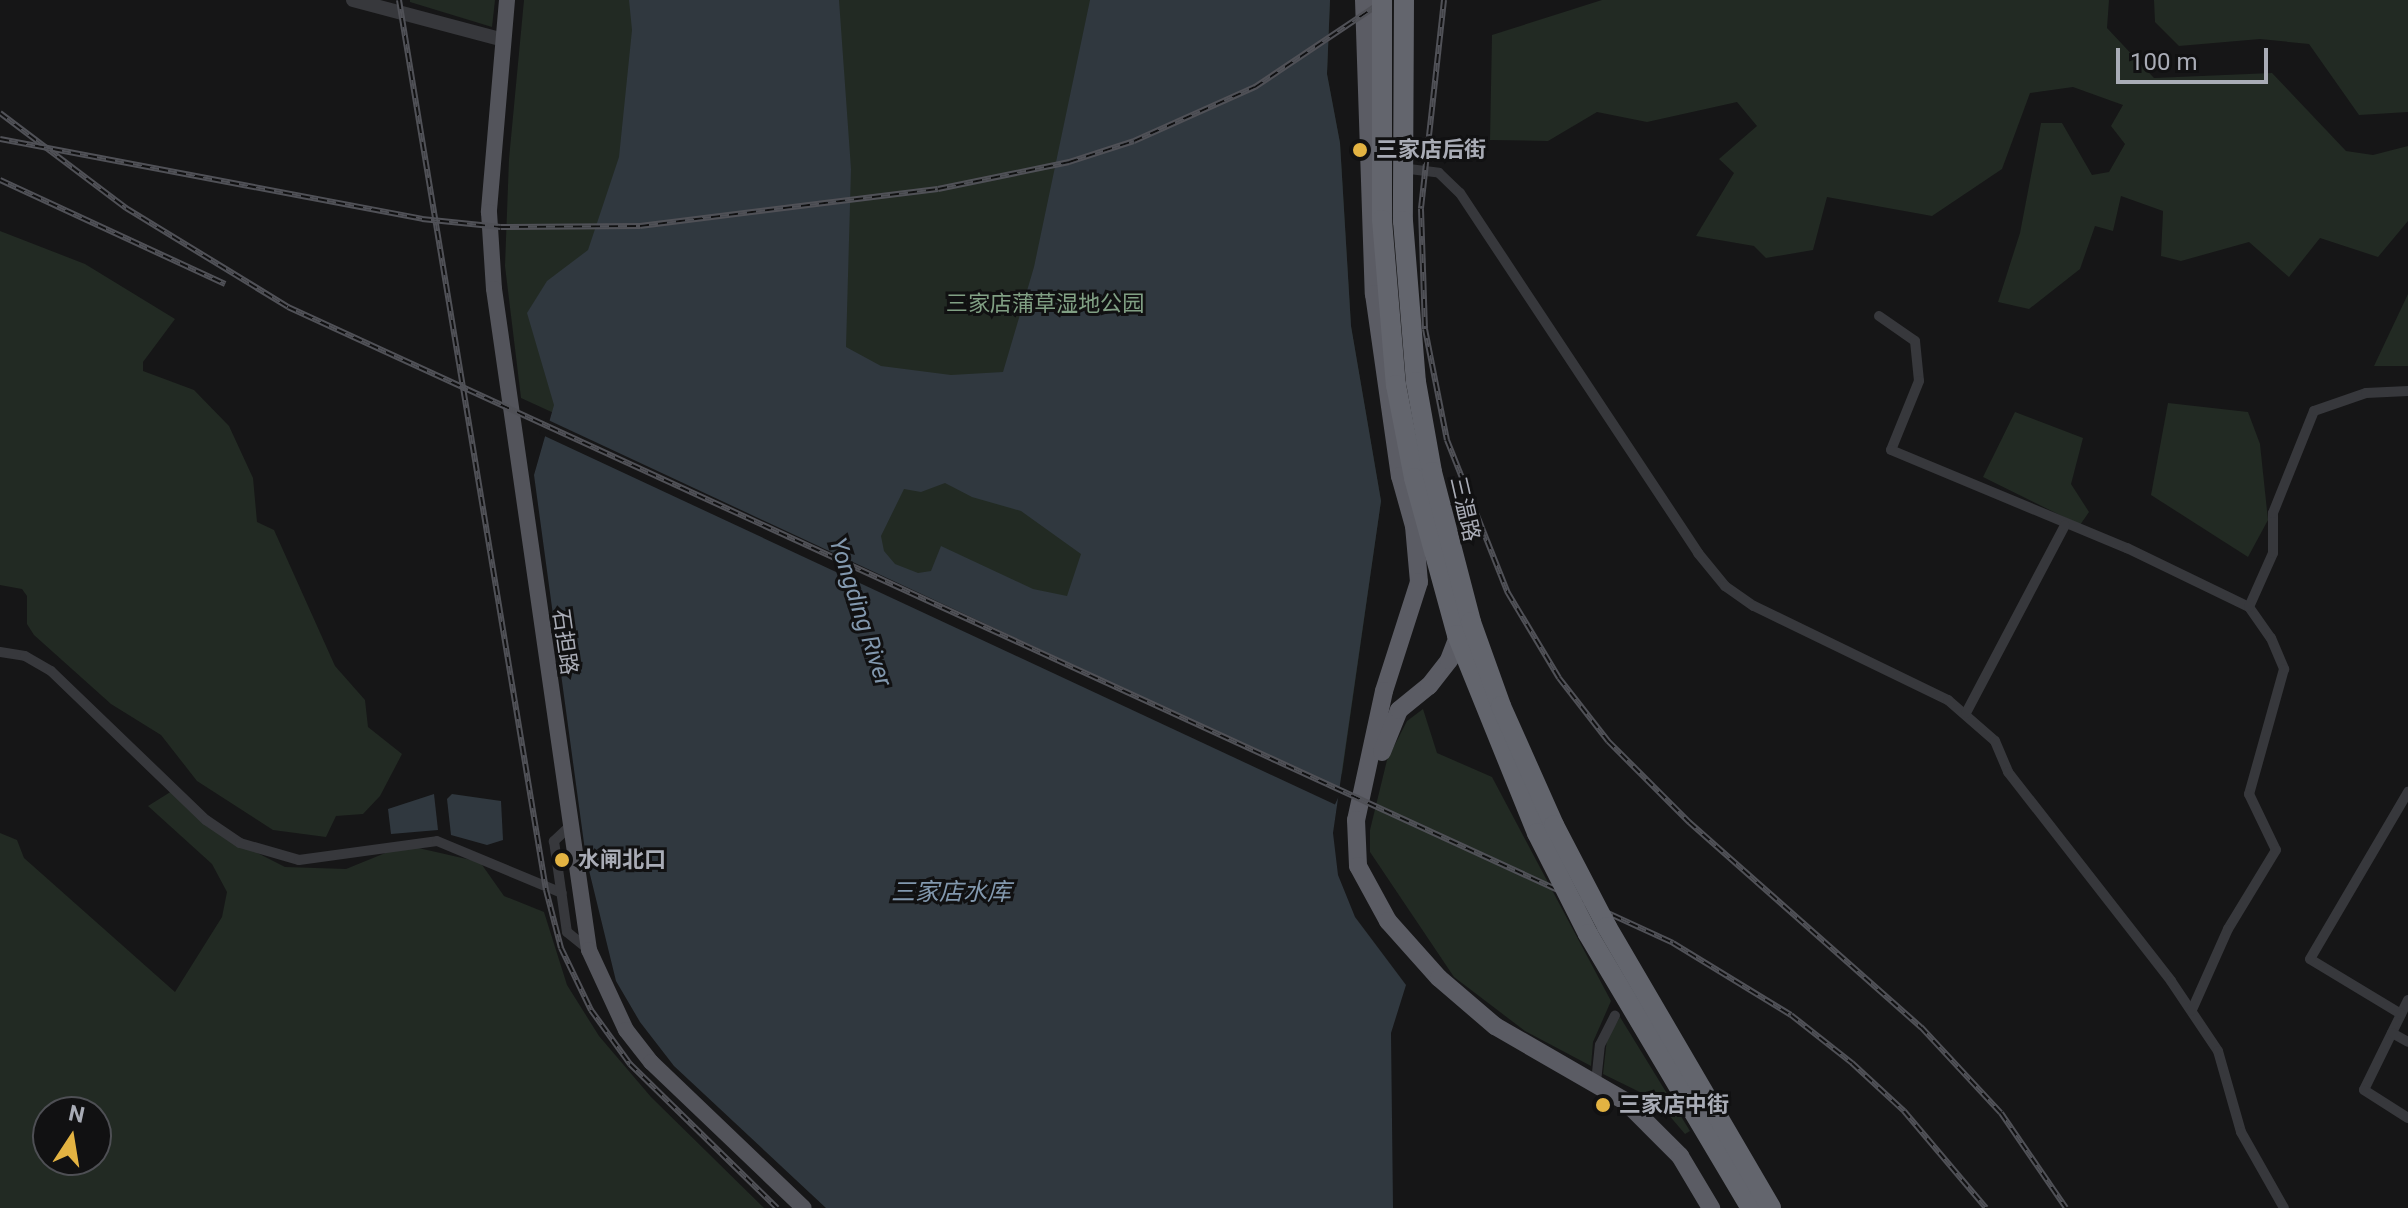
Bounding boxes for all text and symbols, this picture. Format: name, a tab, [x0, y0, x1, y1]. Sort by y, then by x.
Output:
scale bar	[2120, 32, 2272, 82]
text: 100 m	[2130, 48, 2197, 76]
place label: 三家店后街	[1376, 137, 1486, 163]
marker: 三家店后街	[1351, 141, 1369, 159]
park label: 三家店蒲草湿地公园	[946, 291, 1144, 317]
street label: 三温路	[1445, 474, 1485, 544]
water label: Yongding River	[822, 534, 898, 690]
street label: 石担路	[547, 607, 583, 677]
place label: 水闸北口	[578, 847, 666, 873]
marker: 水闸北口	[553, 851, 571, 869]
water label: 三家店水库	[891, 879, 1011, 907]
place label: 三家店中街	[1619, 1092, 1729, 1118]
north arrow	[32, 1096, 112, 1176]
marker: 三家店中街	[1594, 1096, 1612, 1114]
text: N	[66, 1100, 87, 1128]

